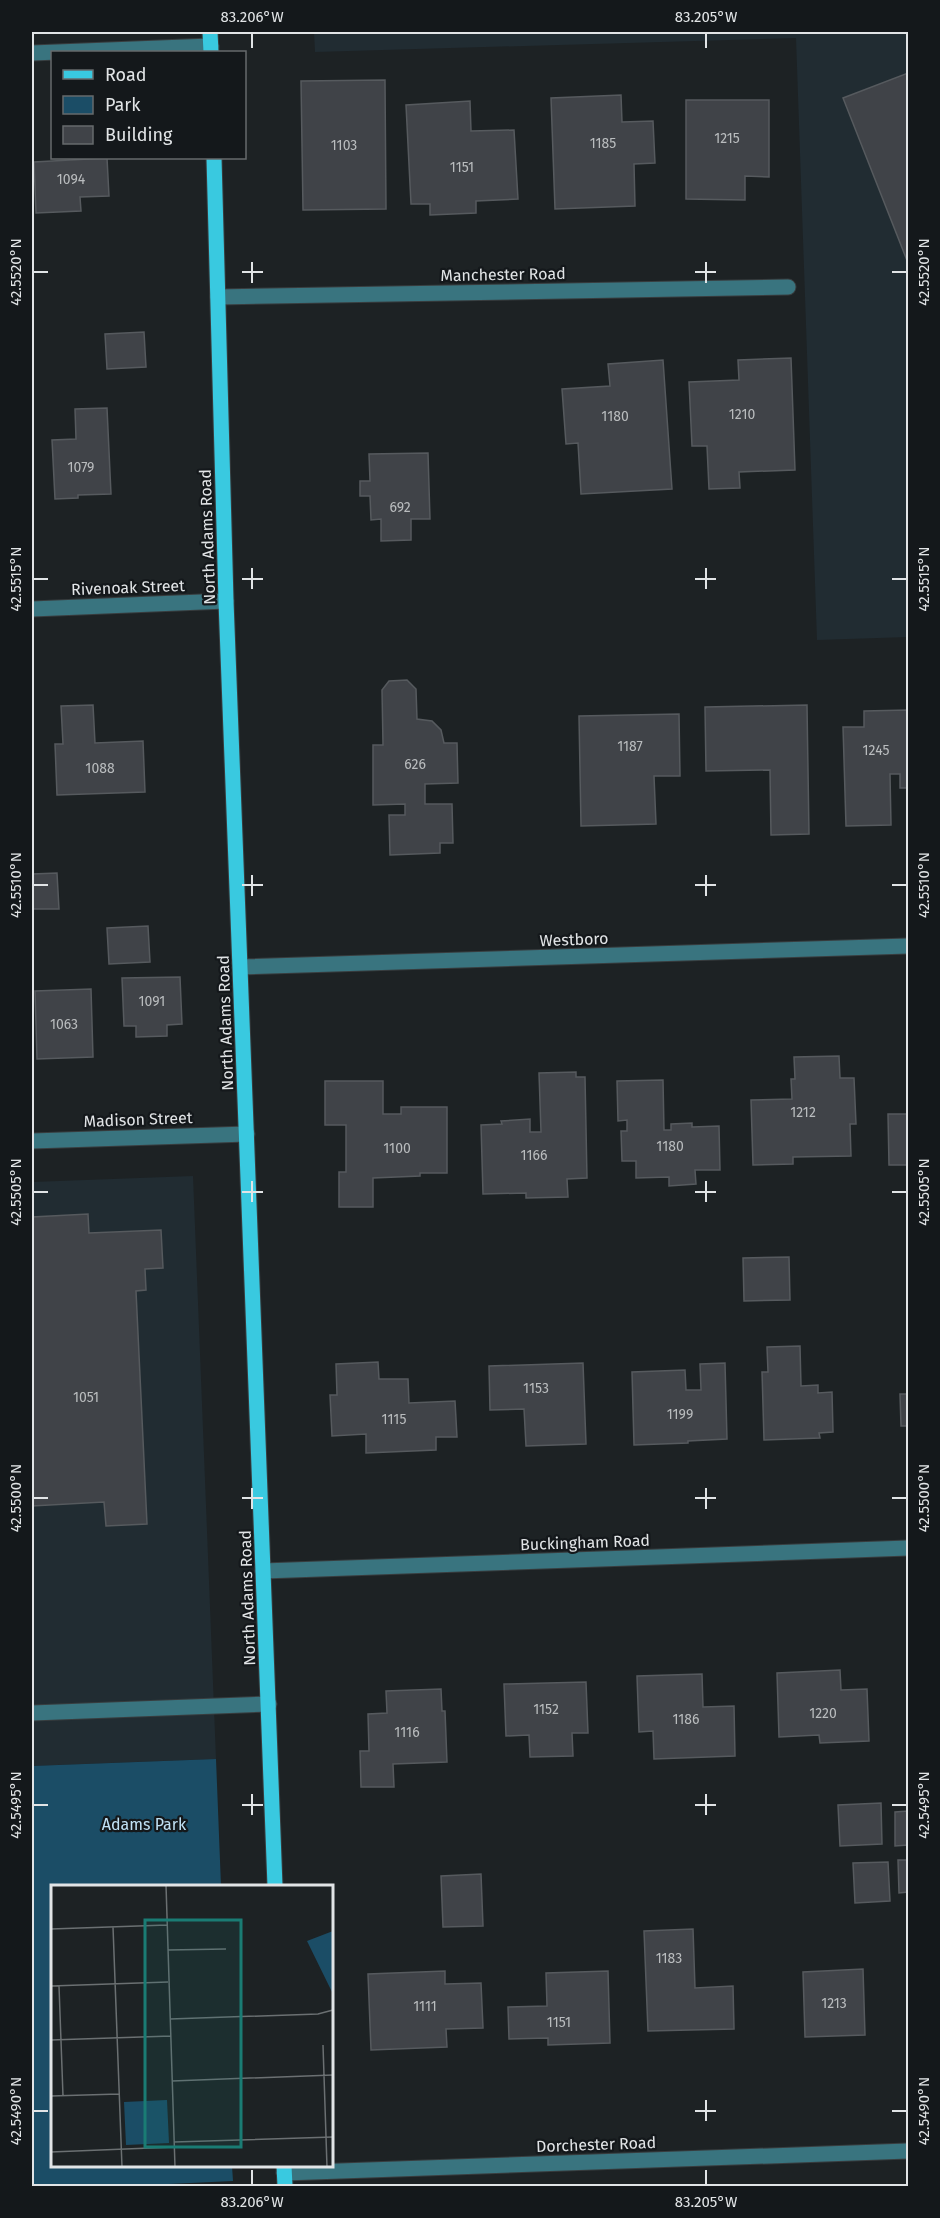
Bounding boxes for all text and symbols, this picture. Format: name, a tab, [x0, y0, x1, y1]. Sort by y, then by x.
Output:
text: 83.206°W	[220, 8, 284, 26]
text: 83.205°W	[675, 8, 738, 26]
legend	[51, 51, 246, 159]
text: Road	[105, 64, 147, 86]
text: Park	[105, 94, 141, 116]
text: Building	[105, 124, 173, 146]
house number: 1215	[714, 130, 740, 147]
house number: 1185	[590, 135, 616, 152]
house number: 1103	[331, 137, 357, 154]
house number: 1151	[450, 159, 474, 176]
house number: 1094	[57, 171, 86, 188]
text: 42.5520°N	[7, 238, 25, 306]
text: 42.5520°N	[915, 238, 933, 306]
street label: Manchester Road	[440, 264, 566, 285]
house number: 1210	[729, 406, 755, 423]
house number: 1180	[601, 408, 629, 425]
house number: 1079	[68, 459, 94, 476]
street label: North Adams Road	[196, 469, 219, 605]
house number: 692	[389, 499, 411, 516]
text: 42.5515°N	[7, 547, 25, 612]
text: 42.5515°N	[915, 547, 933, 612]
street label: Rivenoak Street	[71, 576, 185, 599]
house number: 1187	[617, 738, 643, 755]
house number: 1245	[863, 742, 889, 759]
house number: 626	[404, 756, 426, 773]
house number: 1088	[85, 760, 115, 777]
text: 42.5510°N	[7, 852, 25, 918]
text: 42.5510°N	[915, 852, 933, 918]
street label: Westboro	[539, 929, 609, 950]
street label: North Adams Road	[214, 955, 237, 1091]
house number: 1091	[139, 993, 165, 1010]
house number: 1063	[50, 1016, 78, 1033]
house number: 1212	[790, 1104, 816, 1121]
street label: Madison Street	[83, 1108, 193, 1131]
house number: 1180	[656, 1138, 684, 1155]
house number: 1100	[383, 1140, 411, 1157]
house number: 1166	[521, 1147, 547, 1164]
text: 42.5505°N	[7, 1158, 25, 1226]
text: 42.5505°N	[915, 1158, 933, 1226]
house number: 1153	[523, 1380, 549, 1397]
house number: 1051	[73, 1389, 99, 1406]
house number: 1199	[667, 1406, 693, 1423]
house number: 1115	[382, 1411, 406, 1428]
text: 42.5500°N	[7, 1464, 25, 1532]
text: 42.5500°N	[915, 1464, 933, 1532]
street label: North Adams Road	[236, 1530, 259, 1666]
street label: Buckingham Road	[520, 1531, 650, 1554]
house number: 1152	[533, 1701, 559, 1718]
house number: 1220	[809, 1705, 837, 1722]
house number: 1186	[672, 1711, 700, 1728]
house number: 1116	[394, 1724, 420, 1741]
text: 42.5495°N	[7, 1771, 25, 1839]
text: 42.5495°N	[915, 1771, 933, 1839]
park label: Adams Park	[102, 1815, 187, 1834]
inset map	[51, 1885, 333, 2167]
house number: 1183	[656, 1950, 682, 1967]
house number: 1213	[821, 1995, 847, 2012]
house number: 1111	[413, 1998, 437, 2015]
house number: 1151	[547, 2014, 571, 2031]
text: 42.5490°N	[7, 2077, 25, 2145]
text: 42.5490°N	[915, 2077, 933, 2145]
street label: Dorchester Road	[536, 2133, 656, 2156]
text: 83.206°W	[220, 2193, 284, 2211]
text: 83.205°W	[675, 2193, 738, 2211]

